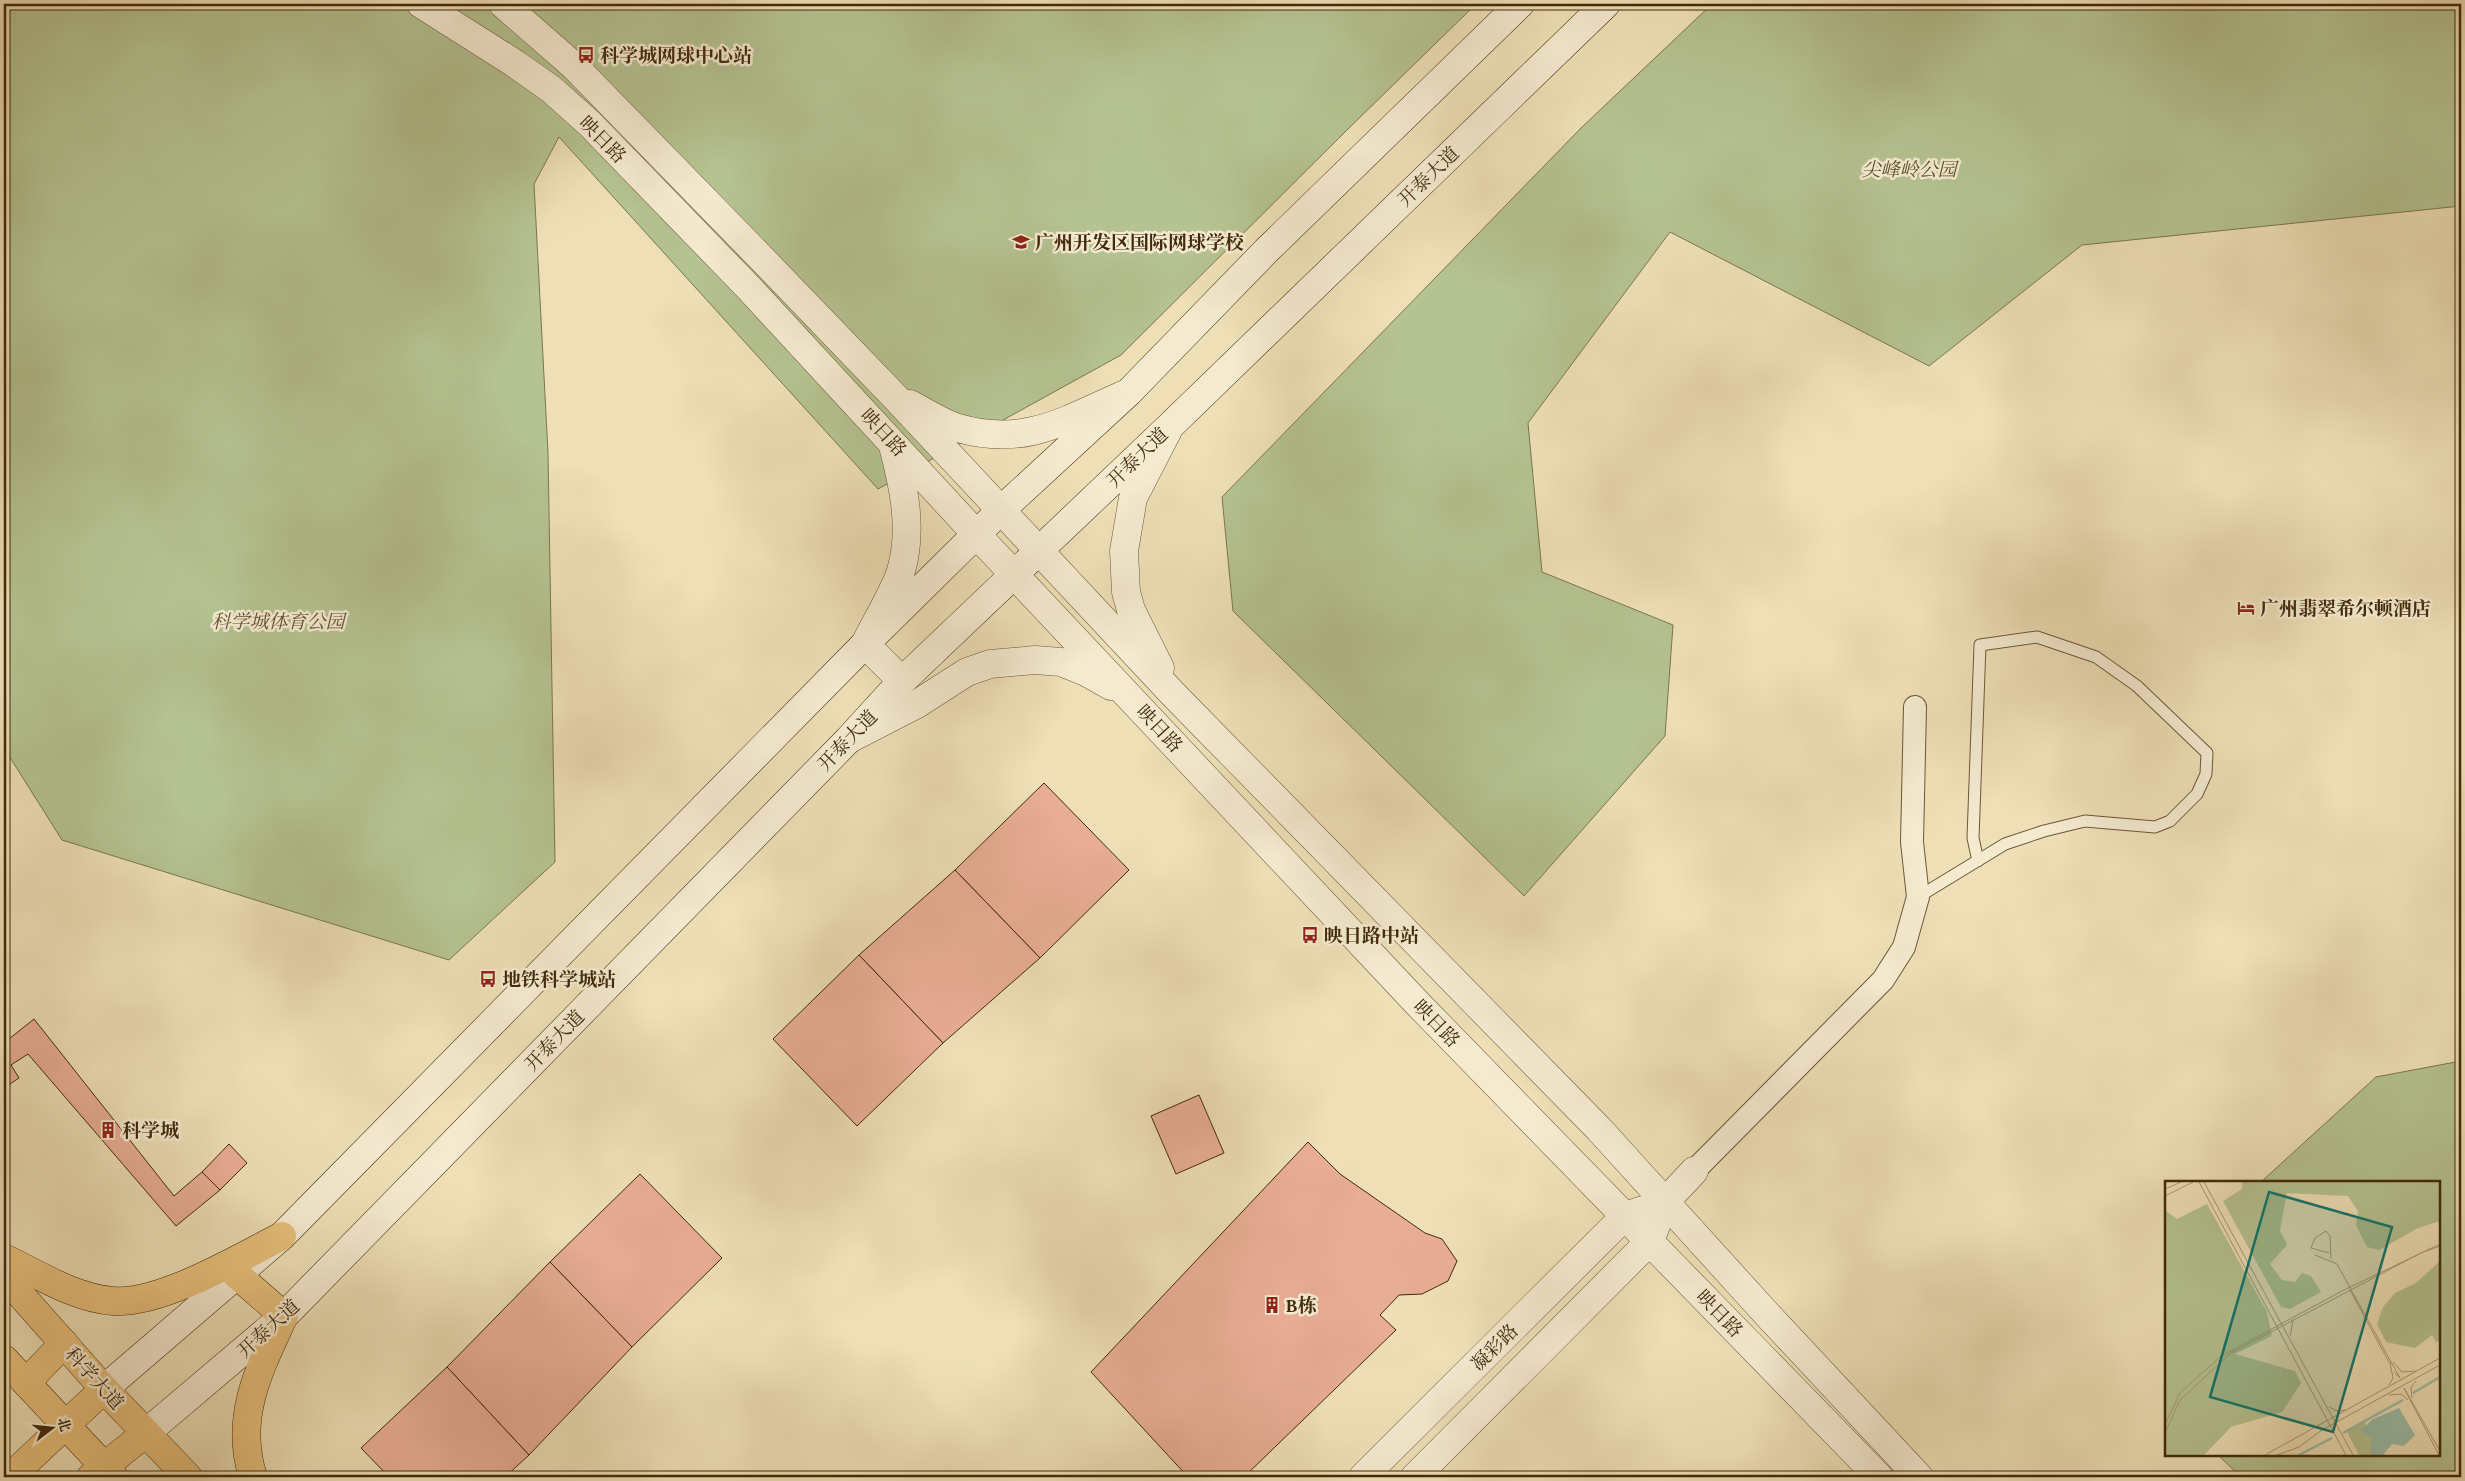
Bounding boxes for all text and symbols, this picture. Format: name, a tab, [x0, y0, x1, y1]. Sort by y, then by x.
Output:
place label: 科学城网球中心站	[600, 41, 752, 69]
bus stop icon: 科学城网球中心站	[576, 45, 596, 65]
street label: 映日路	[573, 109, 633, 169]
street label: 开泰大道	[1391, 140, 1465, 212]
park label: 尖峰岭公园	[1861, 155, 1959, 183]
place label: 广州开发区国际网球学校	[1035, 228, 1244, 256]
school or university icon: 广州开发区国际网球学校	[1011, 232, 1031, 252]
street label: 映日路	[854, 402, 914, 462]
street label: 开泰大道	[1100, 421, 1174, 493]
place label: 广州翡翠希尔顿酒店	[2260, 594, 2431, 622]
hotel icon: 广州翡翠希尔顿酒店	[2236, 598, 2256, 618]
park label: 科学城体育公园	[211, 607, 347, 635]
street label: 映日路	[1130, 698, 1190, 758]
street label: 开泰大道	[811, 703, 883, 777]
place label: 映日路中站	[1324, 921, 1419, 949]
bus stop icon: 映日路中站	[1300, 925, 1320, 945]
place label: 地铁科学城站	[502, 965, 616, 993]
bus stop icon: 地铁科学城站	[478, 969, 498, 989]
street label: 映日路	[1407, 993, 1467, 1053]
street label: 开泰大道	[518, 1003, 590, 1077]
place label: 科学城	[122, 1116, 179, 1144]
building icon: 科学城	[98, 1120, 118, 1140]
inset map	[2165, 1181, 2440, 1456]
street label: 映日路	[1690, 1283, 1750, 1343]
place label: B栋	[1286, 1291, 1317, 1319]
street label: 开泰大道	[230, 1292, 306, 1364]
building icon: B栋	[1262, 1295, 1282, 1315]
street label: 凝彩路	[1464, 1317, 1524, 1377]
street label: 科学大道	[59, 1340, 131, 1416]
north arrow	[28, 1404, 78, 1454]
text: 北	[53, 1415, 76, 1434]

